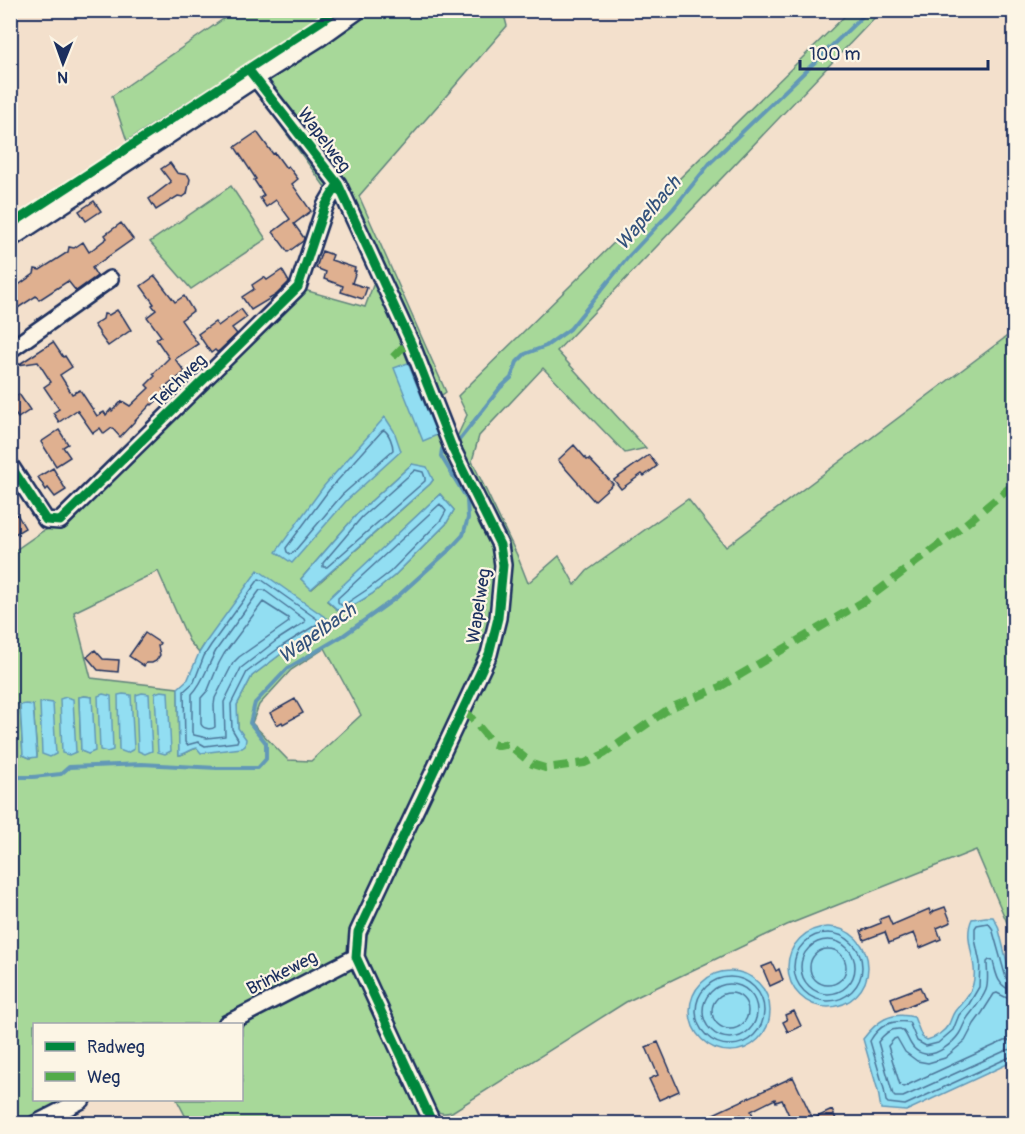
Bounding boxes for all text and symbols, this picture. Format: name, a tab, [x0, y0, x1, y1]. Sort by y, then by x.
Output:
north arrow	[33, 33, 93, 93]
scale bar	[800, 33, 988, 71]
text: 100 m	[809, 43, 861, 66]
text: N	[57, 67, 68, 87]
street label: Wapelweg	[292, 103, 356, 177]
water label: Wapelbach	[610, 170, 687, 255]
street label: Teichweg	[146, 349, 212, 413]
street label: Wapelweg	[462, 567, 496, 645]
water label: Wapelbach	[273, 596, 362, 669]
street label: Brinkeweg	[243, 945, 321, 1001]
legend	[33, 1023, 243, 1101]
text: Radweg	[87, 1036, 145, 1059]
text: Weg	[87, 1066, 120, 1089]

